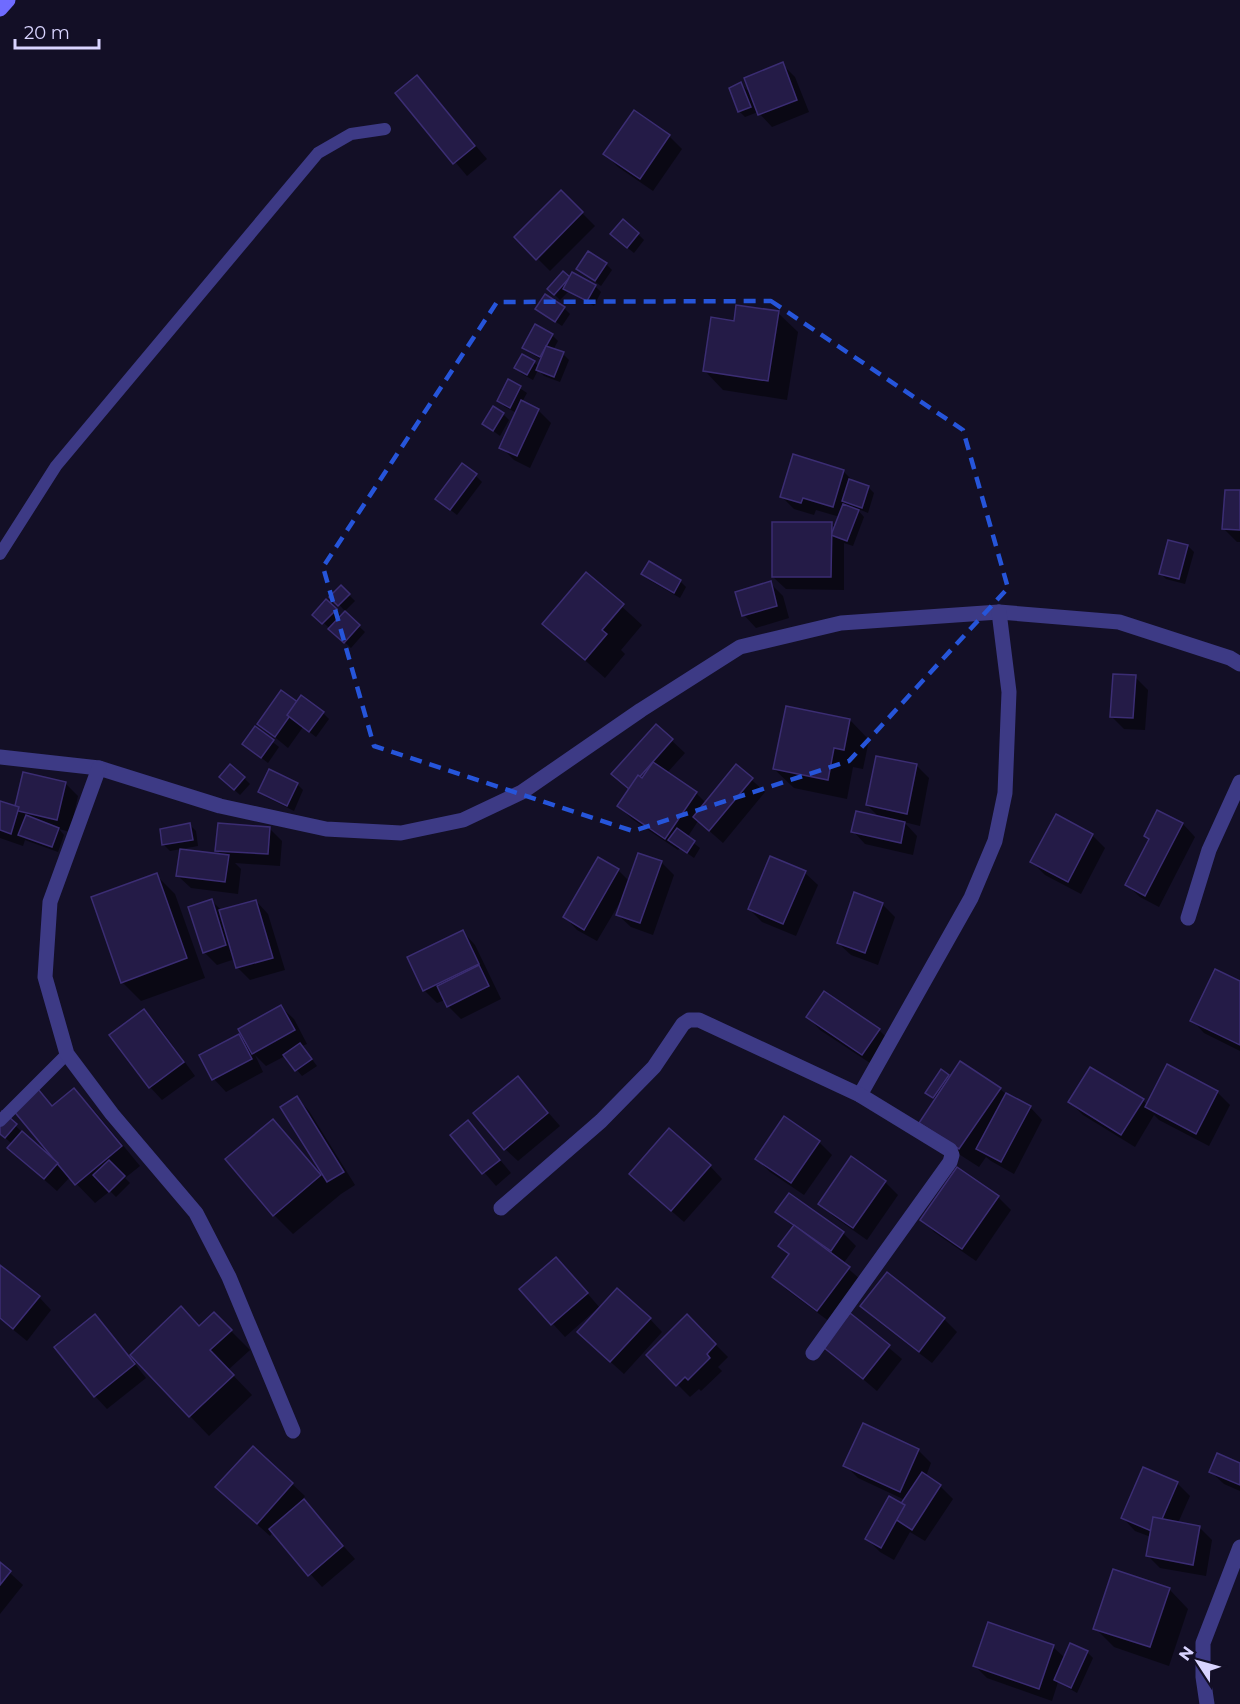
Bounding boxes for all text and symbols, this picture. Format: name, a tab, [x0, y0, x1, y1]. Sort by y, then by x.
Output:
scale bar	[15, 12, 99, 50]
text: 20 m	[24, 22, 70, 44]
north arrow	[1168, 1632, 1228, 1692]
text: N	[1175, 1643, 1198, 1664]

